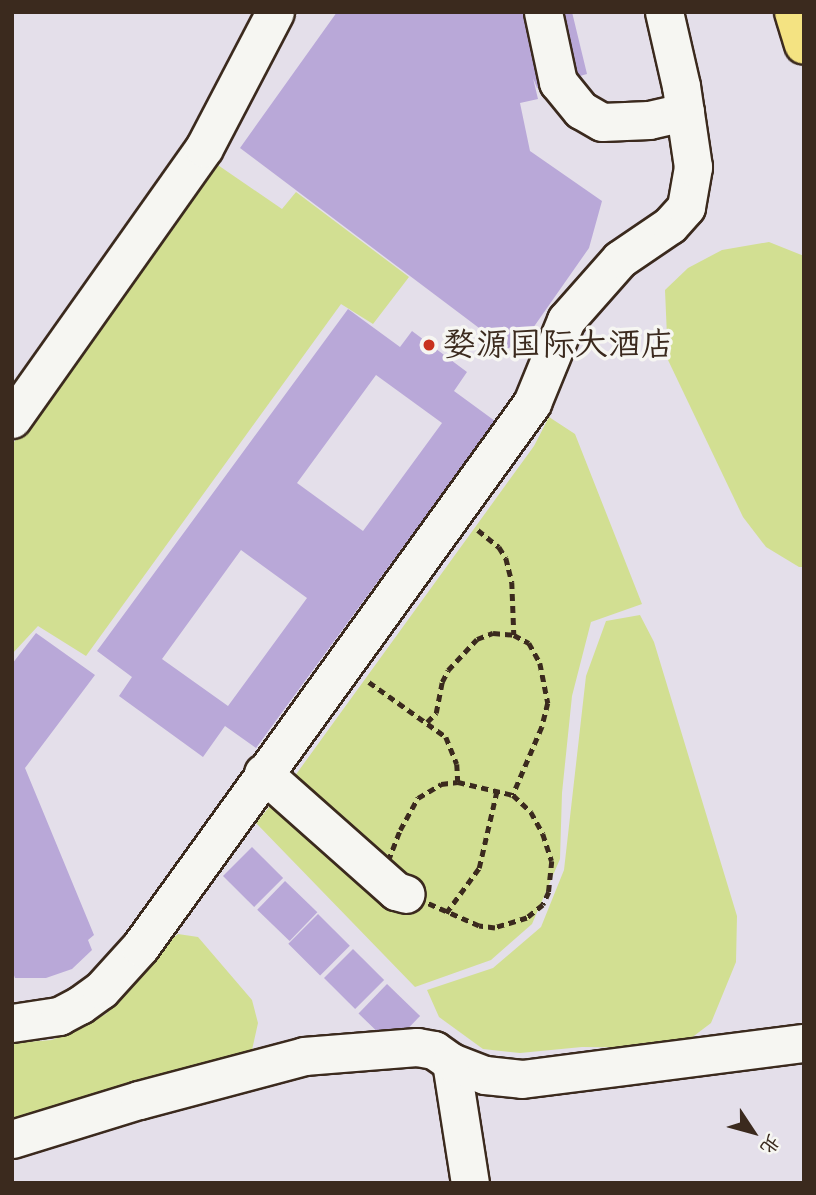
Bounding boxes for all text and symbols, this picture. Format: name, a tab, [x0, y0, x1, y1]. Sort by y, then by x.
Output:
place label: 婺源国际大酒店	[443, 325, 674, 365]
marker: 婺源国际大酒店	[421, 337, 437, 353]
north arrow	[718, 1097, 788, 1167]
text: 北	[755, 1130, 785, 1159]

